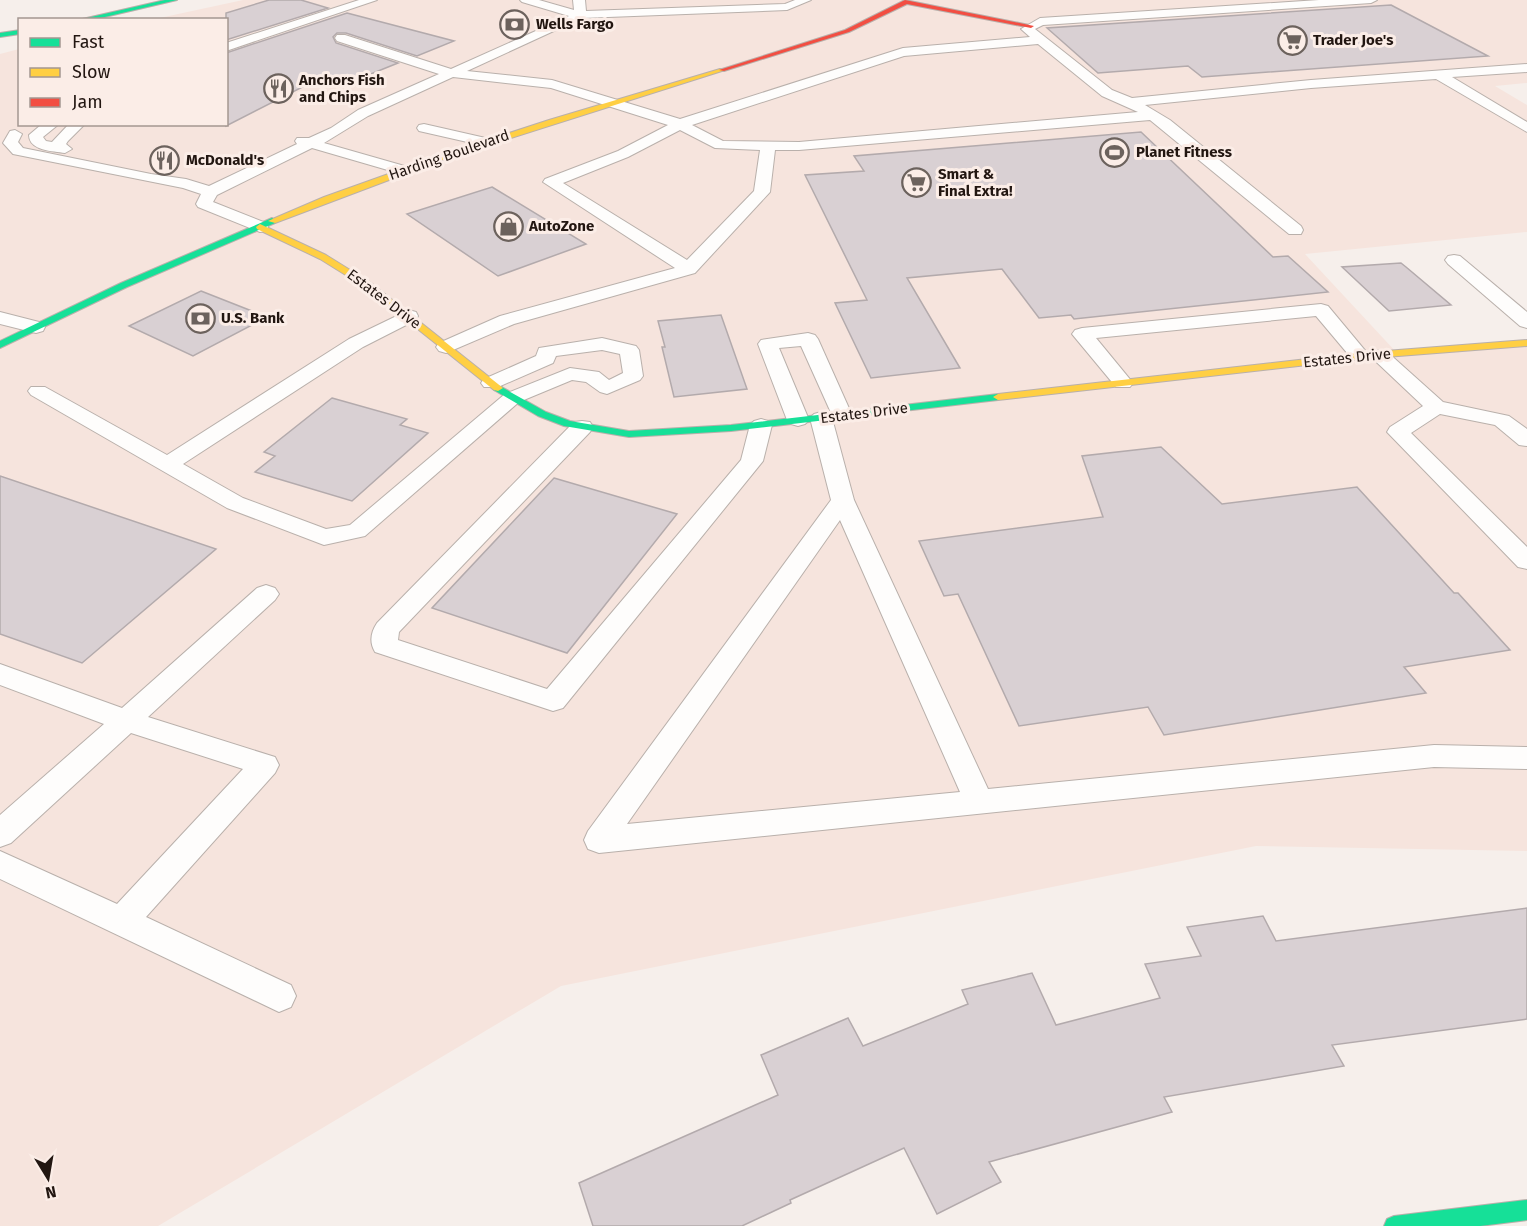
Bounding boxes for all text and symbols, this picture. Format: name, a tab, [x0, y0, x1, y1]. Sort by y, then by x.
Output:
bank icon: Wells Fargo	[499, 8, 531, 40]
place label: Wells Fargo	[536, 15, 614, 33]
legend	[18, 18, 228, 126]
supermarket icon: Trader Joe's	[1276, 24, 1308, 56]
text: Fast	[72, 31, 105, 53]
place label: Trader Joe's	[1313, 31, 1394, 49]
text: Slow	[72, 61, 111, 83]
place label: Anchors Fish and Chips	[298, 71, 385, 106]
restaurant icon: Anchors Fish and Chips	[262, 73, 294, 105]
text: Jam	[72, 91, 103, 113]
street label: Harding Boulevard	[386, 126, 512, 184]
sports icon: Planet Fitness	[1099, 136, 1131, 168]
place label: Planet Fitness	[1136, 143, 1232, 161]
restaurant icon: McDonald's	[149, 144, 181, 176]
place label: McDonald's	[186, 151, 264, 169]
place label: Smart & Final Extra!	[938, 165, 1013, 200]
supermarket icon: Smart & Final Extra!	[901, 167, 933, 199]
shop icon: AutoZone	[492, 210, 524, 242]
place label: AutoZone	[528, 217, 594, 235]
street label: Estates Drive	[343, 265, 425, 333]
bank icon: U.S. Bank	[184, 302, 216, 334]
place label: U.S. Bank	[221, 309, 285, 327]
street label: Estates Drive	[1302, 344, 1392, 372]
street label: Estates Drive	[819, 399, 909, 427]
north arrow	[18, 1148, 78, 1208]
text: N	[44, 1182, 58, 1203]

